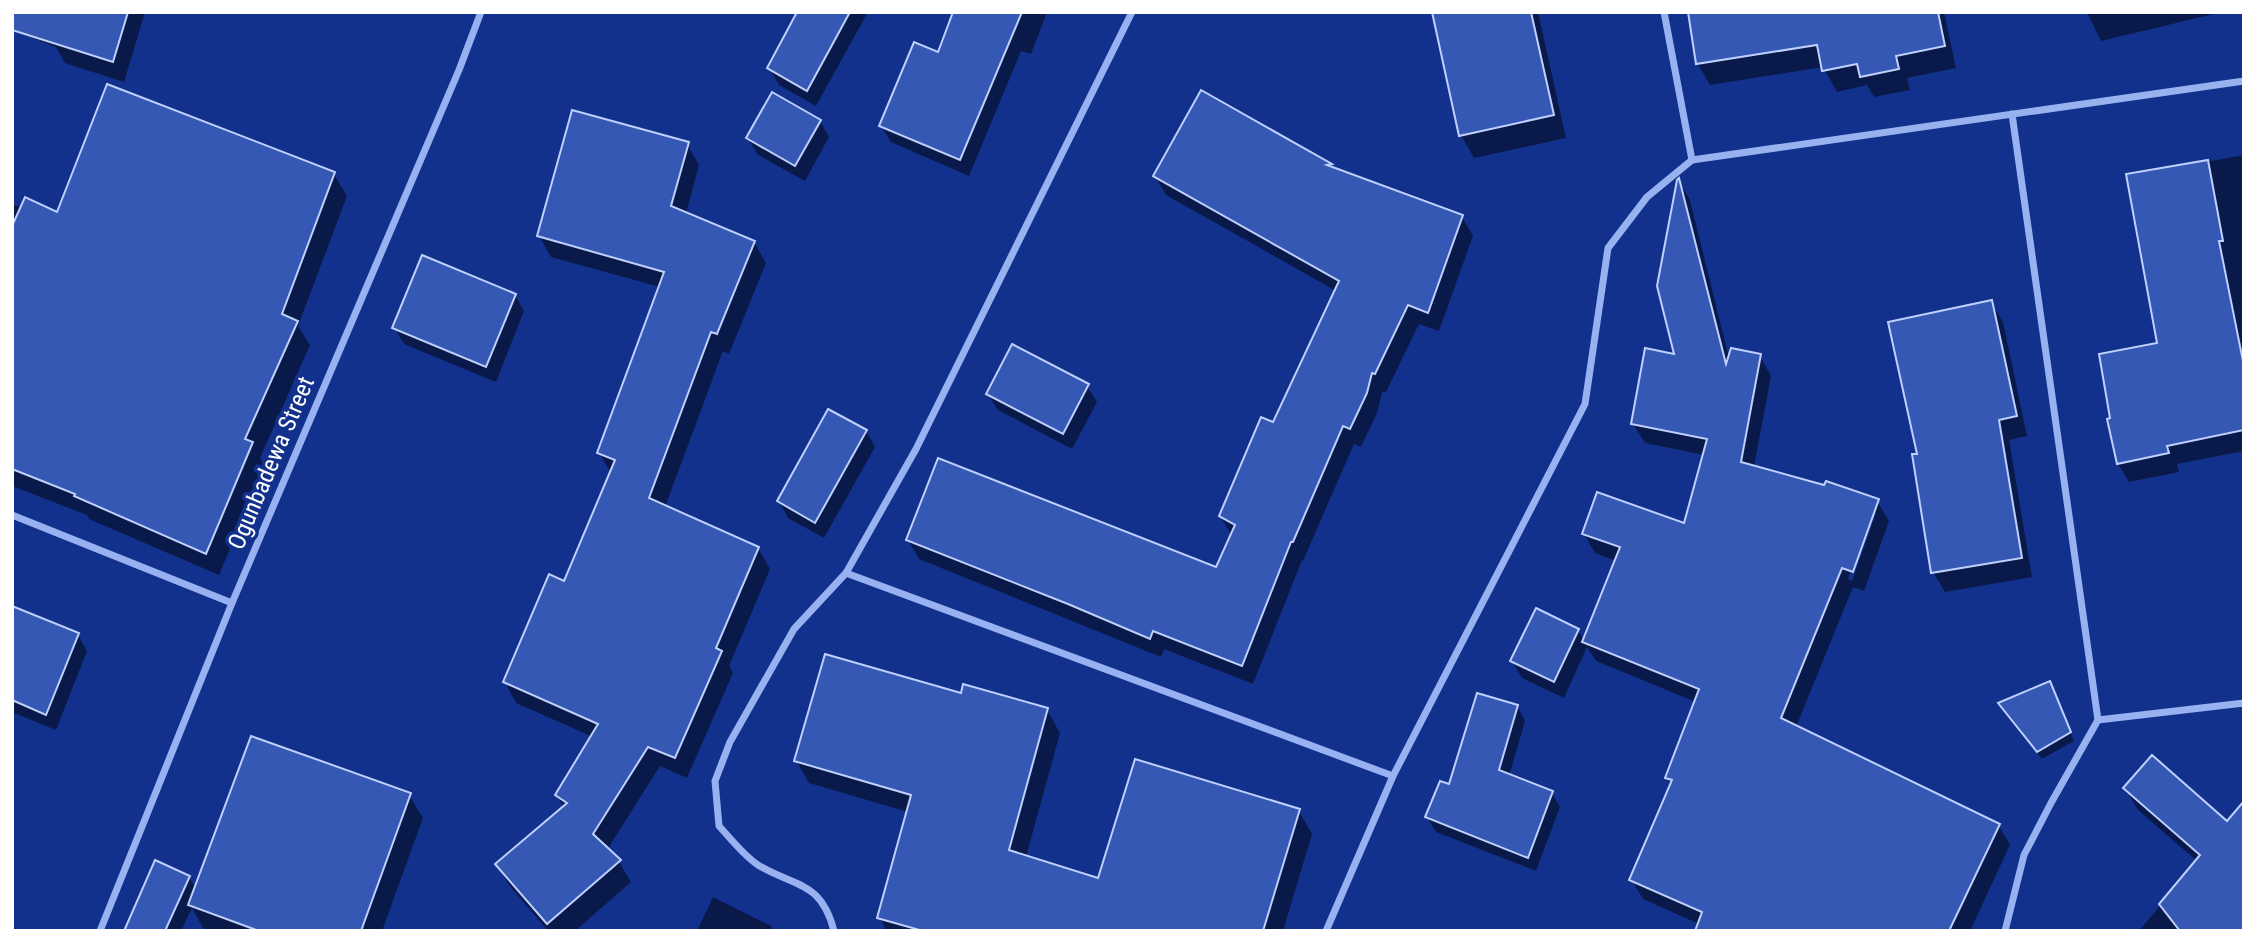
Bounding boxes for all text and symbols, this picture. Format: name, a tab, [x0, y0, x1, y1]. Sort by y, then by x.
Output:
street label: Ogunbadewa Street	[222, 372, 320, 554]

